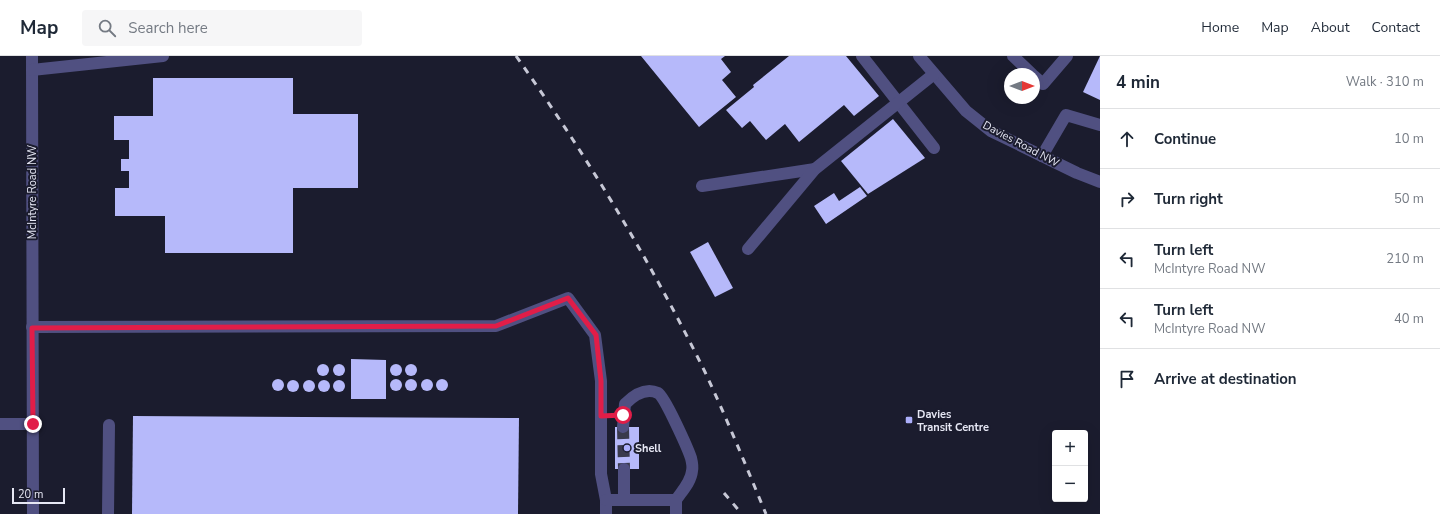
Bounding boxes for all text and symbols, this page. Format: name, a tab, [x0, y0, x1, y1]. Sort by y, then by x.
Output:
search box	[82, 10, 362, 46]
text: Map	[20, 15, 58, 41]
icon: search	[96, 17, 118, 39]
text: Search here	[128, 18, 208, 38]
text: Home	[1201, 18, 1239, 37]
text: Map	[1261, 18, 1289, 37]
text: About	[1311, 18, 1350, 37]
text: Contact	[1372, 18, 1420, 37]
north arrow	[1004, 68, 1040, 104]
text: 4 min	[1116, 71, 1160, 94]
text: Walk · 310 m	[1346, 73, 1424, 91]
street label: Davies Road NW	[980, 117, 1062, 171]
icon: ahead	[1116, 128, 1138, 150]
text: Continue	[1154, 129, 1216, 149]
text: 10 m	[1394, 130, 1424, 148]
street label: McIntyre Road NW	[25, 145, 40, 239]
icon: right	[1116, 188, 1138, 210]
text: Turn right	[1154, 189, 1223, 209]
text: 50 m	[1394, 190, 1424, 208]
text: Turn left	[1154, 240, 1213, 260]
icon: left	[1116, 248, 1138, 270]
text: 210 m	[1386, 250, 1424, 268]
text: McIntyre Road NW	[1154, 260, 1266, 278]
text: Turn left	[1154, 300, 1213, 320]
icon: left	[1116, 308, 1138, 330]
text: 40 m	[1394, 310, 1424, 328]
text: McIntyre Road NW	[1154, 320, 1266, 338]
icon: arrive	[1116, 368, 1138, 390]
text: Arrive at destination	[1154, 369, 1297, 389]
route start	[614, 406, 632, 424]
place label: Davies Transit Centre	[917, 407, 989, 435]
route end	[24, 415, 42, 433]
marker: Davies Transit Centre	[904, 415, 914, 425]
map controls	[1052, 430, 1088, 502]
button: +	[1052, 430, 1088, 466]
place label: Shell	[635, 441, 662, 456]
marker: Shell	[622, 443, 632, 453]
button: −	[1052, 466, 1088, 502]
scale bar	[12, 486, 65, 505]
text: 20 m	[18, 487, 43, 502]

